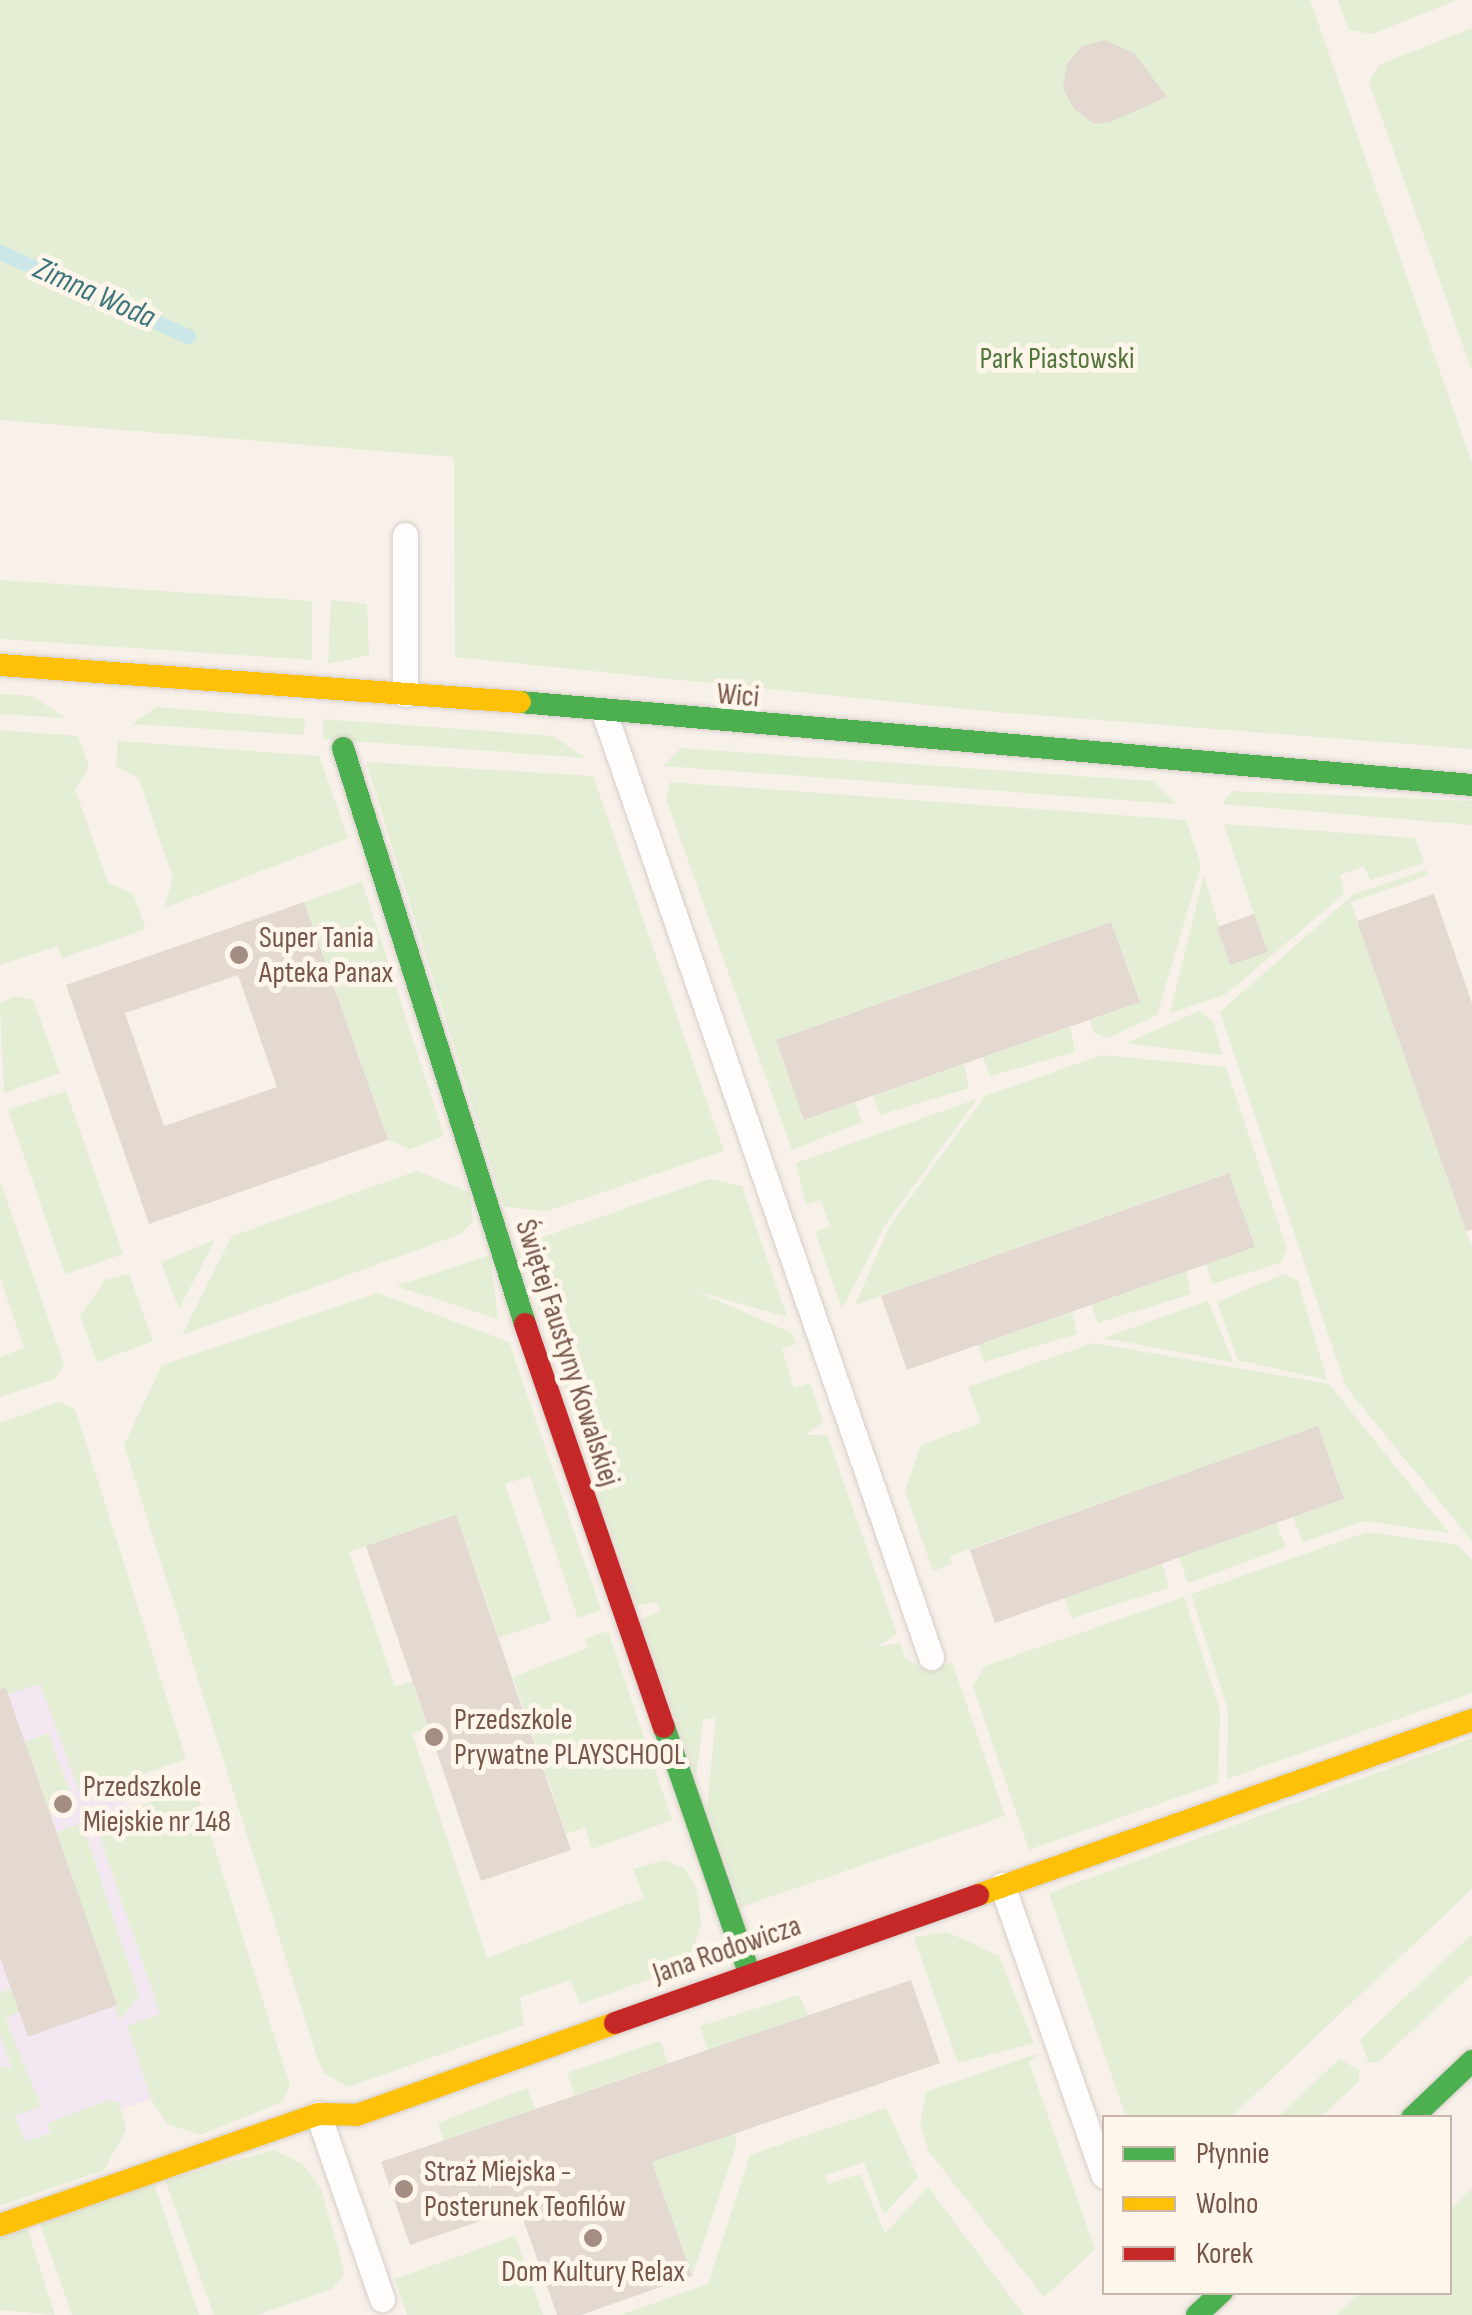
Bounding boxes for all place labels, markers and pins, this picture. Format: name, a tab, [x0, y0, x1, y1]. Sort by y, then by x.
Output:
place label: Super Tania Apteka Panax	[259, 920, 393, 990]
marker: Super Tania Apteka Panax	[228, 944, 250, 966]
place label: Przedszkole Prywatne PLAYSCHOOL	[454, 1702, 685, 1772]
marker: Przedszkole Prywatne PLAYSCHOOL	[423, 1726, 445, 1748]
place label: Przedszkole Miejskie nr 148	[83, 1769, 231, 1840]
marker: Przedszkole Miejskie nr 148	[52, 1793, 74, 1815]
place label: Straż Miejska - Posterunek Teofilów	[424, 2154, 626, 2224]
marker: Straż Miejska - Posterunek Teofilów	[393, 2178, 415, 2200]
marker: Dom Kultury Relax	[582, 2227, 604, 2249]
place label: Dom Kultury Relax	[501, 2254, 685, 2290]

